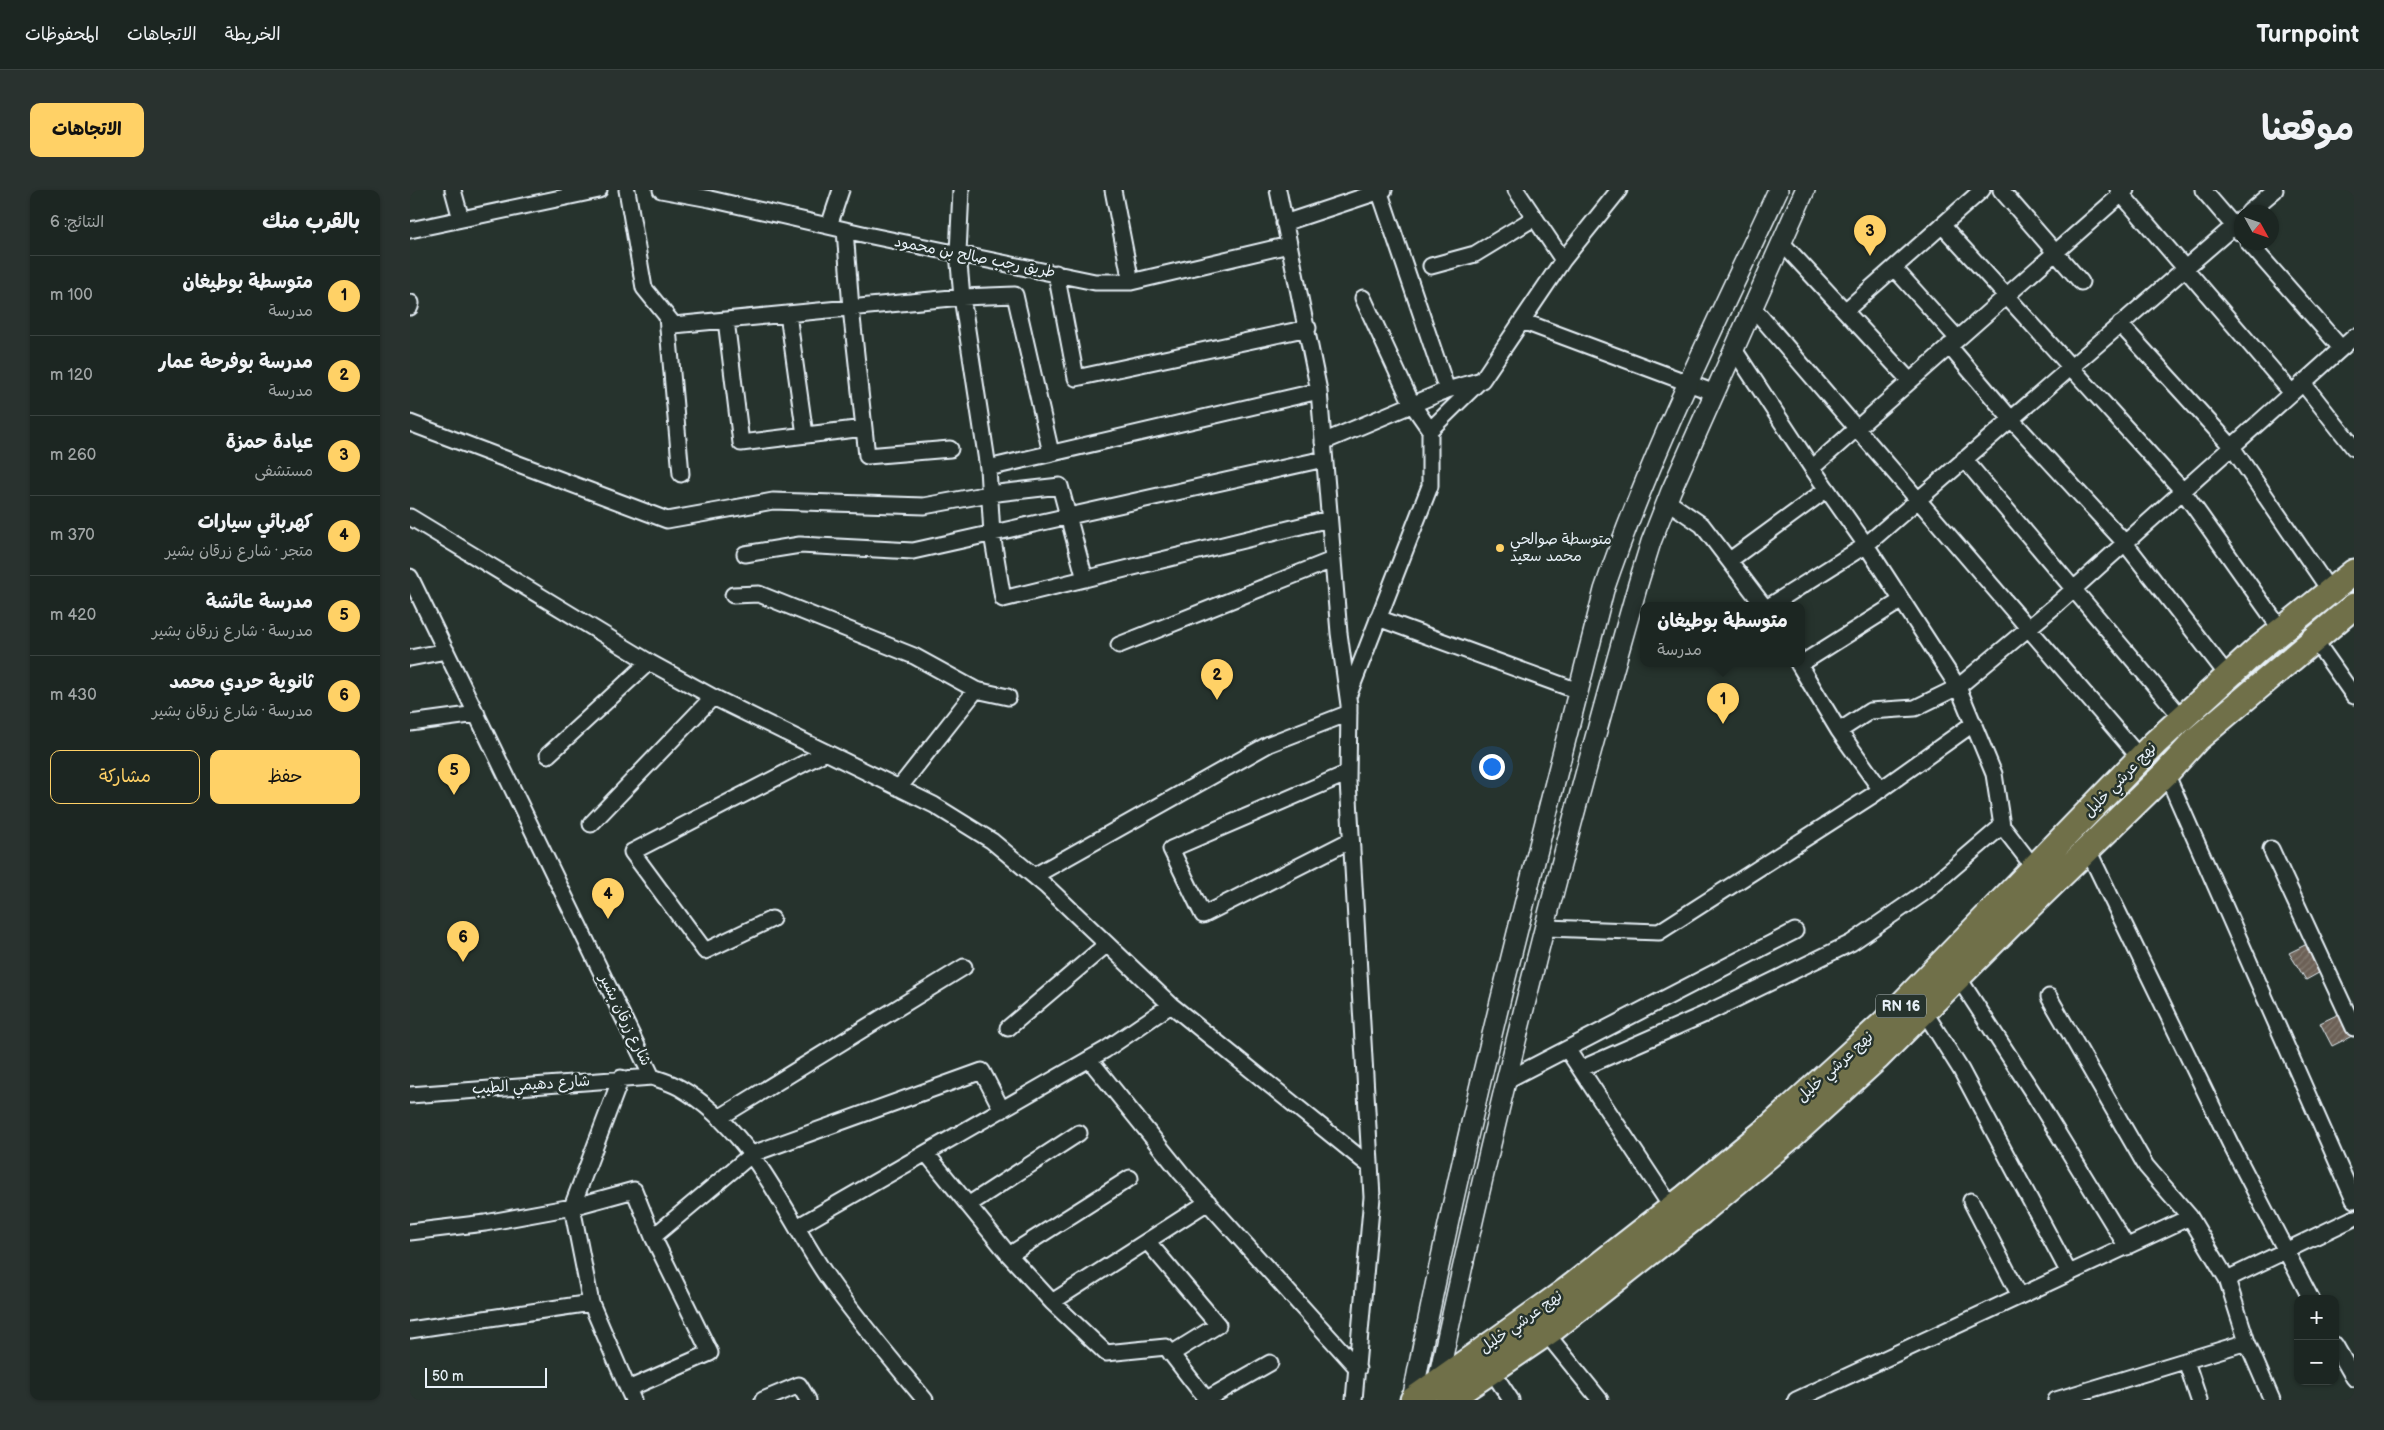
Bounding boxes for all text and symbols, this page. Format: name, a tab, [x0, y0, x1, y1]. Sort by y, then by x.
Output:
text: Turnpoint	[2256, 20, 2359, 49]
text: المحفوظات	[25, 24, 99, 45]
text: الاتجاهات	[127, 24, 197, 45]
text: الخريطة	[225, 24, 281, 45]
button: الاتجاهات	[30, 103, 144, 157]
text: موقعنا	[2261, 108, 2354, 151]
north arrow	[2234, 205, 2279, 250]
text: بالقرب منك	[262, 209, 360, 234]
text: النتائج: 6	[50, 213, 104, 232]
pin: 3	[1854, 215, 1886, 256]
street label: طريق رجب صالح بن محمود	[893, 232, 1057, 282]
text: متوسطة بوطيغان	[182, 271, 313, 294]
text: 100 m	[50, 286, 93, 305]
text: 1	[341, 286, 347, 305]
text: مدرسة	[268, 302, 313, 321]
text: مدرسة بوفرحة عمار	[159, 351, 313, 374]
text: 120 m	[50, 366, 93, 385]
text: 2	[339, 366, 349, 385]
text: مدرسة	[268, 382, 313, 401]
text: عيادة حمزة	[226, 431, 313, 454]
text: 260 m	[50, 446, 96, 465]
text: 3	[339, 446, 349, 465]
text: مستشفى	[254, 462, 313, 481]
text: كهربائي سيارات	[198, 511, 313, 534]
text: 370 m	[50, 526, 95, 545]
text: 4	[339, 526, 349, 545]
place label: متوسطة صوالحي محمد سعيد	[1510, 530, 1612, 566]
text: متجر · شارع زرقان بشير	[165, 542, 313, 561]
marker: متوسطة صوالحي محمد سعيد	[1494, 542, 1506, 554]
text: مدرسة عائشة	[206, 591, 313, 614]
popup	[1640, 602, 1805, 667]
text: 420 m	[50, 606, 96, 625]
text: 5	[339, 606, 349, 625]
text: متوسطة بوطيغان	[1657, 610, 1788, 633]
text: مدرسة · شارع زرقان بشير	[152, 622, 313, 641]
text: مدرسة	[1657, 641, 1702, 660]
pin: 2	[1201, 659, 1233, 700]
text: ثانوية حردي محمد	[169, 671, 313, 694]
pin: 1	[1707, 683, 1739, 724]
text: 430 m	[50, 686, 97, 705]
text: 6	[339, 686, 349, 705]
text: مدرسة · شارع زرقان بشير	[152, 702, 313, 721]
street label: نهج عرشي خليل	[2079, 738, 2163, 824]
button: مشاركة	[50, 750, 200, 804]
button: حفظ	[210, 750, 360, 804]
pin: 5	[438, 754, 470, 795]
your location	[1479, 754, 1505, 780]
pin: 4	[592, 878, 624, 919]
pin: 6	[447, 921, 479, 962]
street label: شارع زرقان بشير	[594, 969, 655, 1069]
road number: RN 16	[1876, 994, 1926, 1018]
street label: نهج عرشي خليل	[1793, 1027, 1879, 1109]
street label: شارع دهيمي الطيب	[471, 1071, 591, 1102]
street label: نهج عرشي خليل	[1476, 1286, 1568, 1360]
map controls	[2294, 1295, 2339, 1385]
button: +	[2294, 1295, 2339, 1340]
button: −	[2294, 1340, 2339, 1385]
scale bar	[425, 1365, 548, 1388]
text: 50 m	[432, 1368, 464, 1385]

